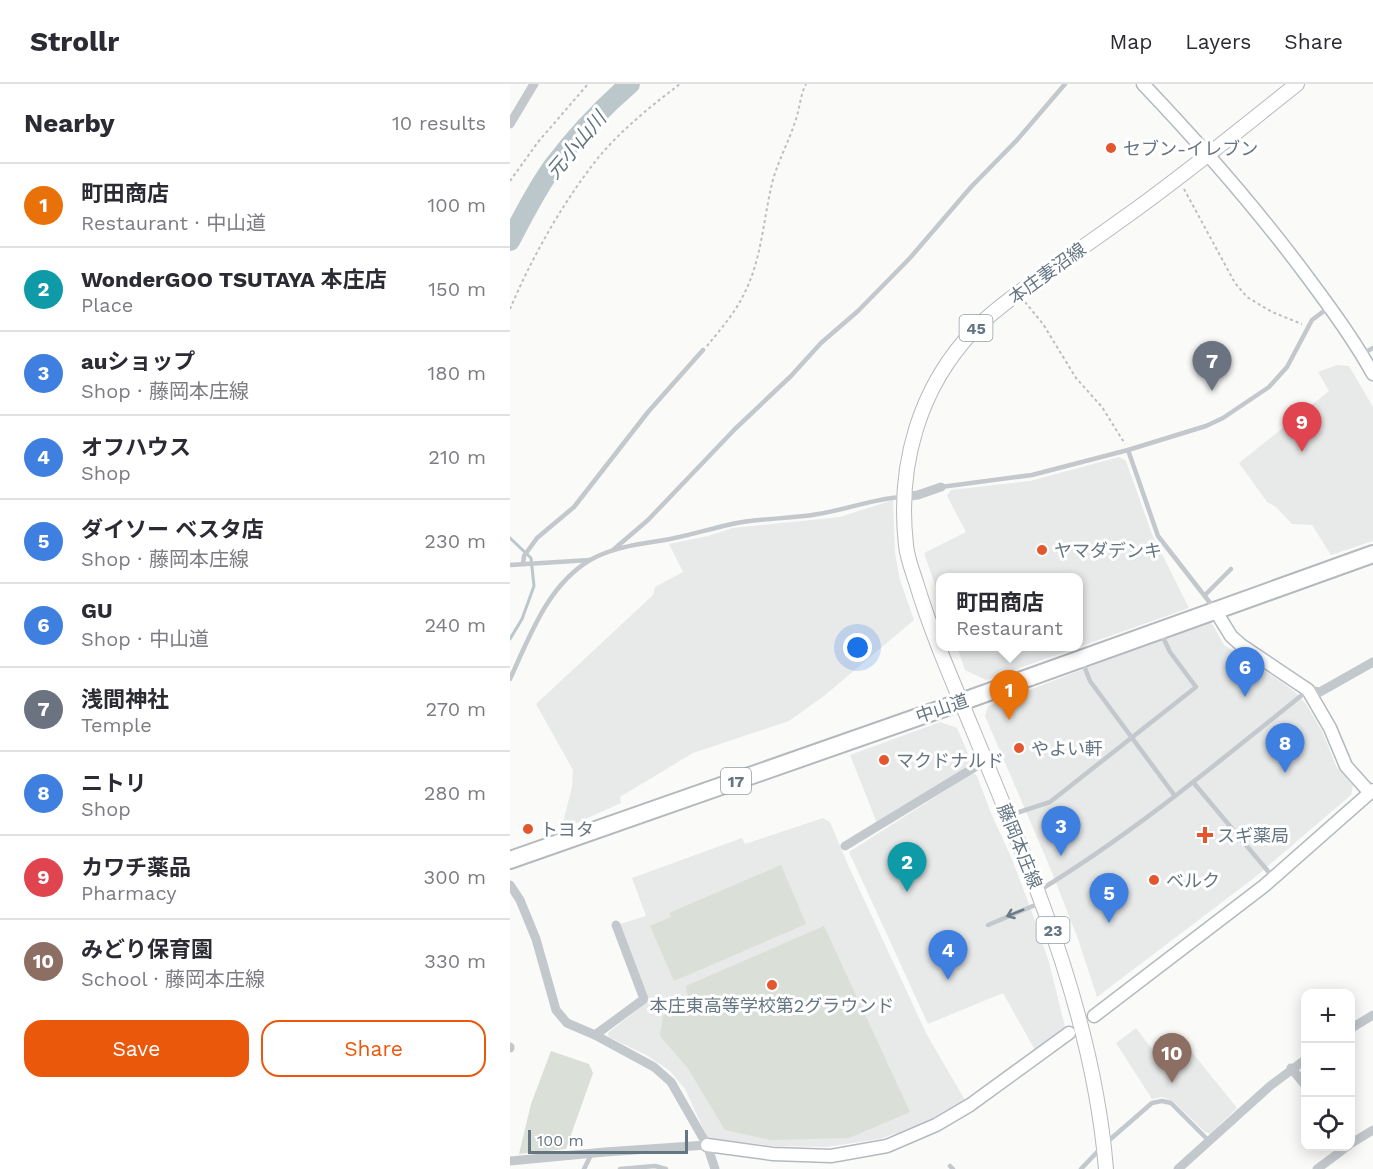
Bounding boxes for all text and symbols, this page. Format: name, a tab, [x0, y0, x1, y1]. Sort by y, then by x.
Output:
text: Strollr	[30, 25, 119, 58]
text: Map	[1109, 29, 1152, 54]
text: Layers	[1185, 29, 1251, 54]
text: Share	[1284, 29, 1343, 54]
water label: 元小山川	[541, 105, 612, 183]
text: Nearby	[24, 108, 115, 138]
text: 10 results	[392, 111, 486, 135]
place label: セブン-イレブン	[1123, 138, 1258, 159]
marker: セブン-イレブン	[1104, 141, 1118, 155]
text: 町田商店	[81, 181, 169, 206]
text: 1	[39, 193, 48, 217]
text: 100 m	[427, 193, 486, 217]
text: Restaurant · 中山道	[81, 211, 266, 235]
street label: 本庄妻沼線	[1004, 238, 1090, 308]
text: WonderGOO TSUTAYA 本庄店	[81, 267, 387, 292]
text: 2	[38, 277, 49, 301]
text: 150 m	[428, 277, 486, 301]
text: Place	[81, 293, 133, 317]
road number: 45	[960, 315, 992, 341]
pin: 7	[1192, 342, 1232, 391]
text: auショップ	[81, 349, 195, 374]
text: 3	[38, 361, 49, 385]
text: 180 m	[428, 361, 486, 385]
text: Shop · 藤岡本庄線	[81, 379, 249, 403]
pin: 9	[1282, 402, 1322, 452]
text: オフハウス	[81, 435, 191, 460]
text: 4	[37, 445, 50, 469]
text: 210 m	[428, 445, 486, 469]
text: Shop	[81, 461, 131, 485]
text: ダイソー ベスタ店	[81, 517, 264, 542]
text: 5	[38, 529, 49, 553]
text: 230 m	[424, 529, 486, 553]
place label: ヤマダデンキ	[1054, 540, 1162, 561]
marker: ヤマダデンキ	[1035, 543, 1049, 557]
text: Shop · 藤岡本庄線	[81, 547, 249, 571]
popup	[936, 573, 1083, 651]
text: 町田商店	[956, 590, 1044, 615]
text: GU	[81, 598, 113, 623]
text: 6	[37, 613, 50, 637]
text: 240 m	[424, 613, 486, 637]
text: Restaurant	[956, 616, 1063, 640]
text: Shop · 中山道	[81, 627, 209, 651]
your location	[843, 633, 872, 662]
pin: 6	[1226, 648, 1264, 697]
pin: 1	[990, 670, 1028, 720]
text: 浅間神社	[81, 687, 169, 712]
street label: 中山道	[913, 689, 971, 727]
text: 7	[37, 697, 50, 721]
text: 270 m	[426, 697, 486, 721]
text: Temple	[81, 713, 152, 737]
pin: 8	[1266, 724, 1304, 773]
place label: やよい軒	[1031, 738, 1103, 759]
marker: やよい軒	[1012, 741, 1026, 755]
place label: マクドナルド	[896, 750, 1004, 771]
marker: マクドナルド	[877, 753, 891, 767]
road number: 17	[721, 768, 751, 794]
text: ニトリ	[81, 771, 147, 796]
text: 8	[37, 781, 50, 805]
text: 280 m	[424, 781, 486, 805]
text: Shop	[81, 797, 131, 821]
street label: 藤岡本庄線	[993, 800, 1047, 892]
pin: 3	[1042, 806, 1080, 856]
place label: トヨタ	[540, 819, 594, 840]
marker: トヨタ	[521, 822, 535, 836]
place label: スギ薬局	[1217, 825, 1289, 846]
marker: スギ薬局	[1198, 828, 1212, 842]
pin: 2	[888, 842, 926, 892]
text: カワチ薬品	[81, 855, 191, 880]
text: 9	[37, 865, 50, 889]
text: 300 m	[424, 865, 486, 889]
place label: ベルク	[1166, 870, 1220, 891]
marker: ベルク	[1147, 873, 1161, 887]
pin: 5	[1090, 874, 1128, 923]
text: Pharmacy	[81, 881, 177, 905]
one-way arrow	[1006, 908, 1025, 919]
road number: 23	[1036, 917, 1070, 943]
pin: 4	[928, 930, 968, 980]
text: みどり保育園	[81, 937, 213, 962]
text: 10	[33, 949, 54, 973]
text: 330 m	[424, 949, 486, 973]
text: School · 藤岡本庄線	[81, 967, 265, 991]
marker: 本庄東高等学校第2グラウンド	[765, 978, 779, 992]
map controls	[1301, 989, 1355, 1151]
button: +	[1301, 989, 1355, 1043]
place label: 本庄東高等学校第2グラウンド	[650, 995, 894, 1016]
button: Save	[24, 1020, 249, 1077]
button: Share	[261, 1020, 486, 1077]
pin: 10	[1152, 1034, 1192, 1083]
button: −	[1301, 1043, 1355, 1097]
button: locate	[1301, 1097, 1355, 1151]
scale bar	[528, 1127, 688, 1154]
text: 100 m	[537, 1131, 584, 1150]

